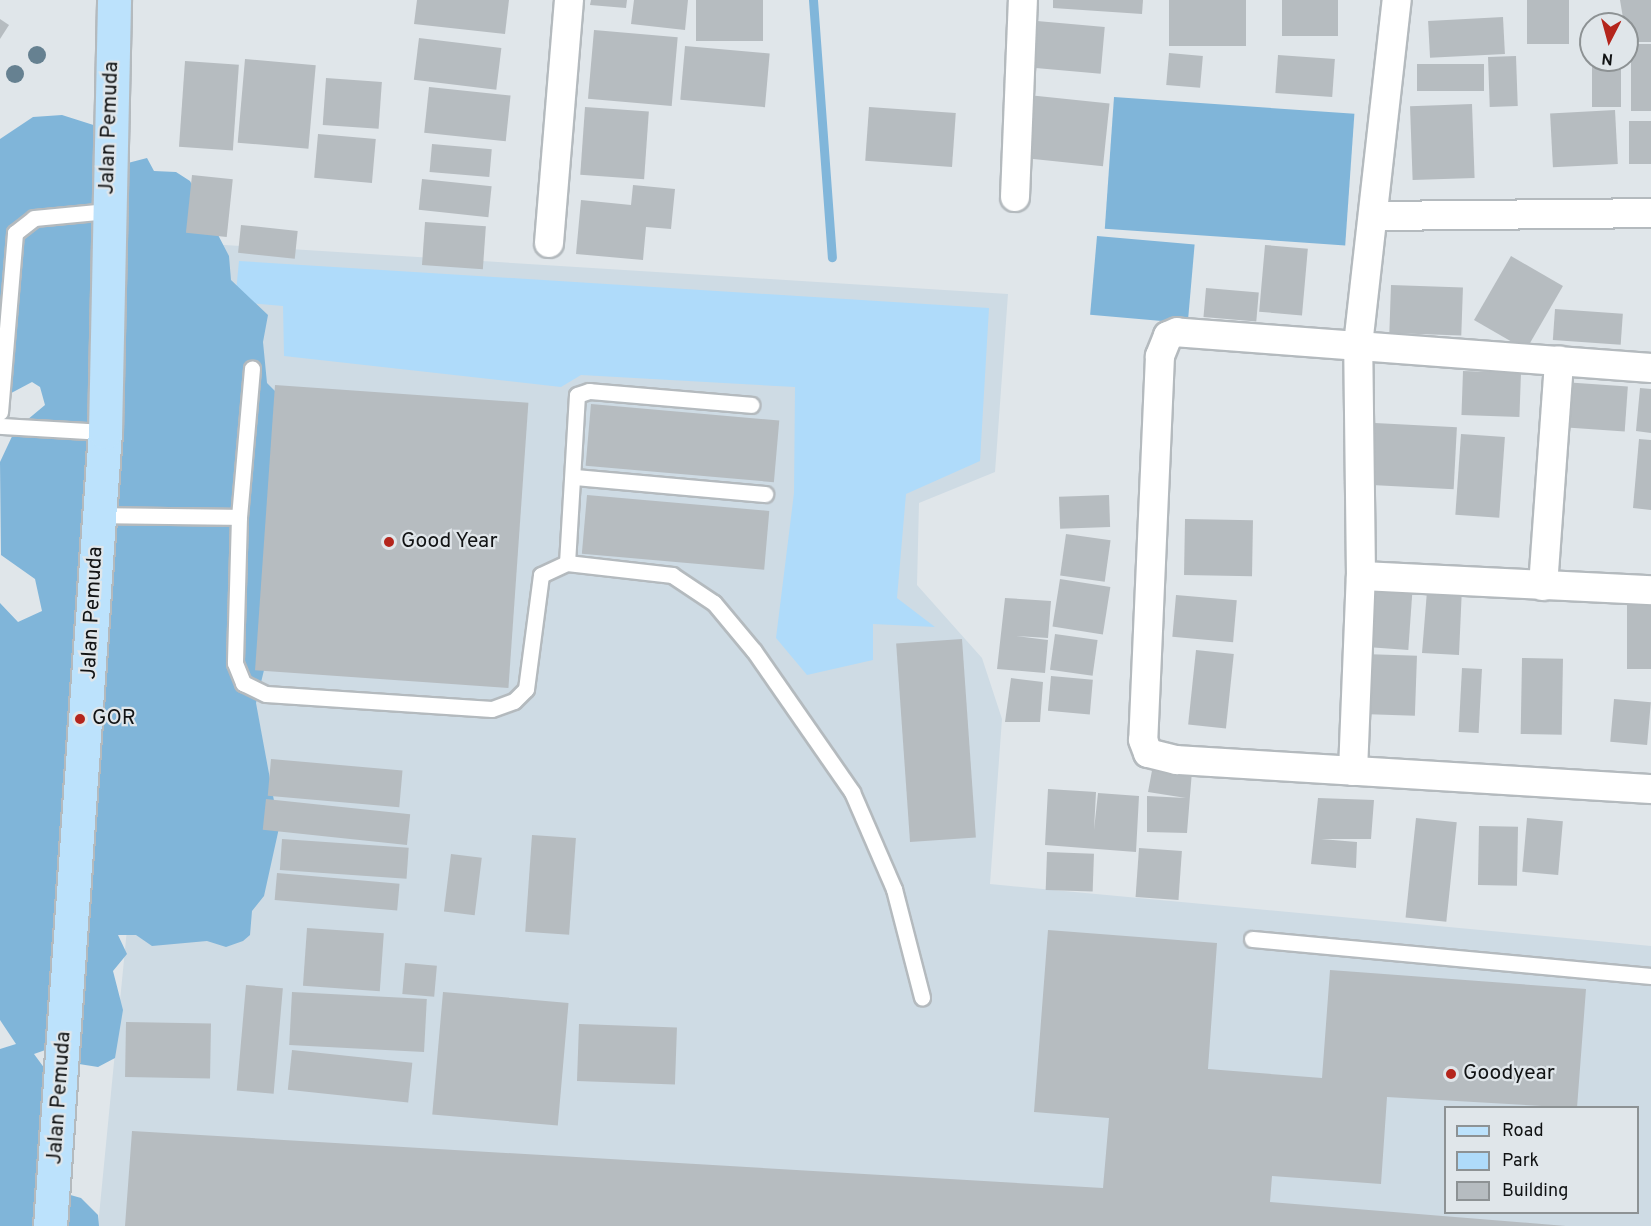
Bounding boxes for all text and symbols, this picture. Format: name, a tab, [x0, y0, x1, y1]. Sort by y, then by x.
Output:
north arrow	[1579, 12, 1639, 72]
text: N	[1601, 47, 1614, 68]
street label: Jalan Pemuda	[95, 61, 125, 195]
place label: Good Year	[401, 529, 498, 555]
marker: Good Year	[382, 535, 396, 549]
street label: Jalan Pemuda	[77, 546, 109, 680]
place label: GOR	[92, 706, 136, 732]
marker: GOR	[73, 712, 87, 726]
street label: Jalan Pemuda	[43, 1031, 77, 1165]
place label: Goodyear	[1463, 1061, 1555, 1087]
marker: Goodyear	[1444, 1067, 1458, 1081]
legend	[1444, 1106, 1639, 1214]
text: Road	[1502, 1120, 1544, 1143]
text: Park	[1502, 1150, 1539, 1173]
text: Building	[1502, 1180, 1568, 1203]

